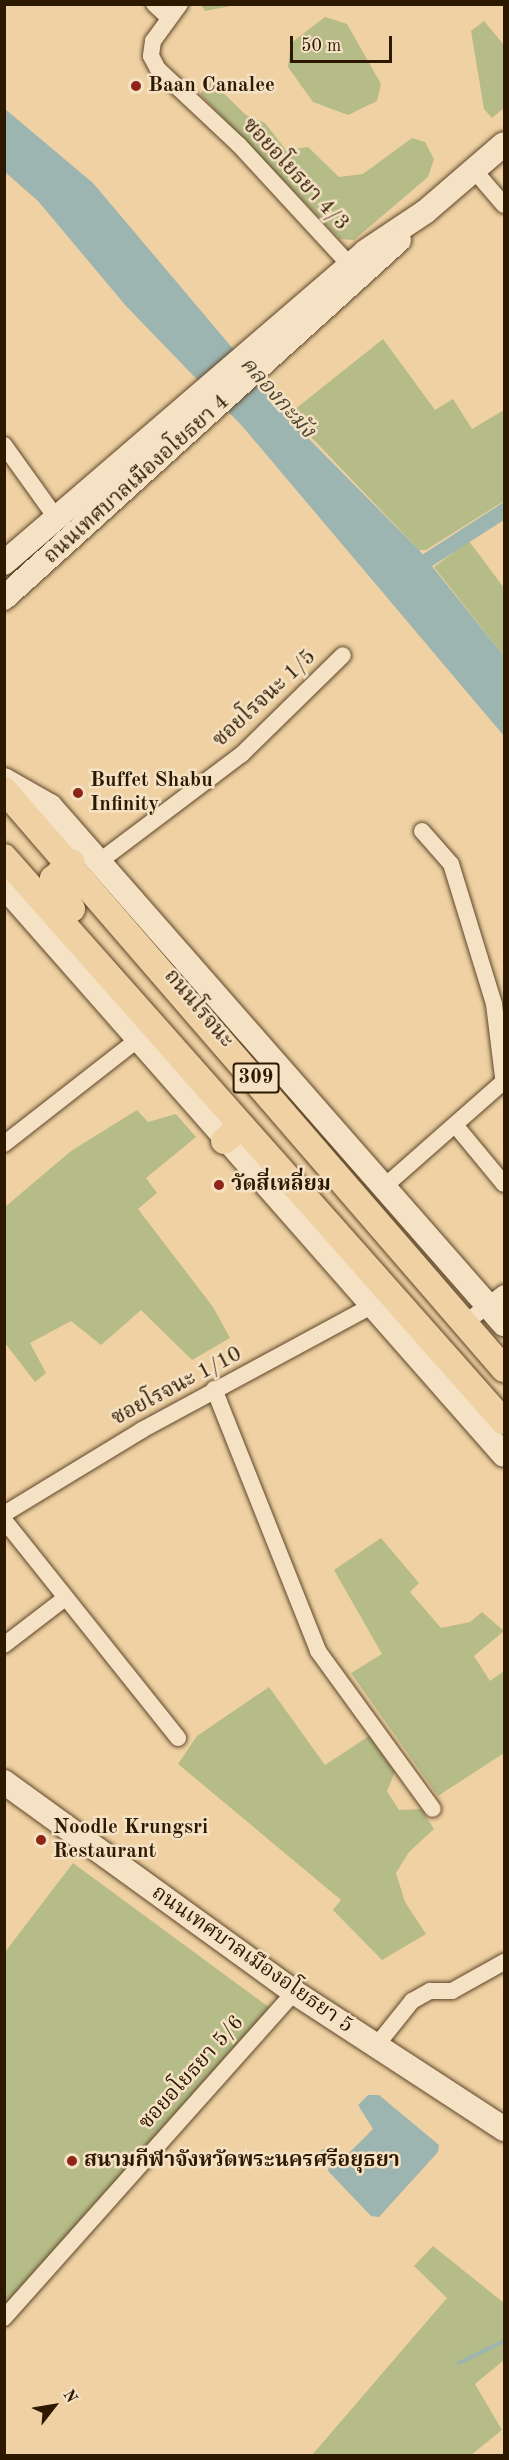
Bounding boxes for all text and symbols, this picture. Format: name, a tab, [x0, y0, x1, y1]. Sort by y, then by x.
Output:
scale bar	[293, 24, 395, 62]
text: 50 m	[301, 37, 341, 55]
place label: Baan Canalee	[148, 73, 275, 99]
marker: Baan Canalee	[129, 79, 143, 93]
street label: ซอยอโยธยา 4/3	[236, 113, 354, 237]
water label: คลองกะมัง	[234, 352, 320, 444]
street label: ถนนเทศบาลเมืองอโยธยา 4	[39, 390, 235, 570]
street label: ซอยโรจนะ 1/5	[208, 645, 322, 753]
place label: Buffet Shabu Infinity	[90, 768, 213, 818]
marker: Buffet Shabu Infinity	[71, 786, 85, 800]
street label: ถนนโรจนะ	[158, 965, 238, 1053]
road number: 309	[232, 1061, 280, 1095]
place label: วัดสี่เหลี่ยม	[231, 1172, 331, 1198]
marker: วัดสี่เหลี่ยม	[212, 1178, 226, 1192]
street label: ซอยโรจนะ 1/10	[108, 1342, 246, 1432]
place label: Noodle Krungsri Restaurant	[53, 1815, 208, 1865]
marker: Noodle Krungsri Restaurant	[34, 1833, 48, 1847]
street label: ถนนเทศบาลเมืองอโยธยา 5	[146, 1881, 358, 2039]
street label: ซอยอโยธยา 5/6	[134, 2011, 250, 2135]
place label: สนามกีฬาจังหวัดพระนครศรีอยุธยา	[84, 2148, 400, 2174]
marker: สนามกีฬาจังหวัดพระนครศรีอยุธยา	[65, 2154, 79, 2168]
north arrow	[24, 2376, 84, 2436]
text: N	[59, 2387, 79, 2406]

